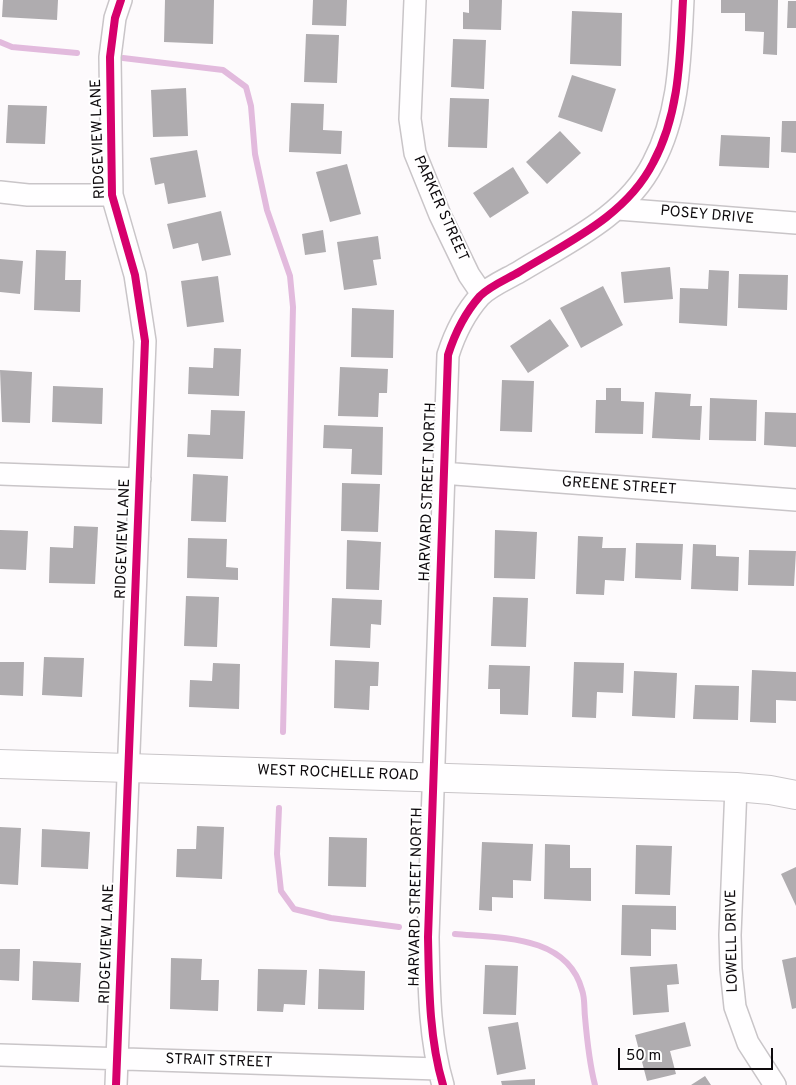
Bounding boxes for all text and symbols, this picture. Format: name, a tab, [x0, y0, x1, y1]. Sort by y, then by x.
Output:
street label: RIDGEVIEW LANE	[88, 78, 110, 200]
street label: PARKER STREET	[409, 153, 471, 265]
street label: POSEY DRIVE	[659, 203, 755, 229]
street label: HARVARD STREET NORTH	[417, 402, 441, 582]
street label: GREENE STREET	[561, 474, 677, 500]
street label: RIDGEVIEW LANE	[113, 478, 135, 600]
street label: WEST ROCHELLE ROAD	[257, 762, 419, 786]
street label: HARVARD STREET NORTH	[406, 807, 428, 987]
street label: RIDGEVIEW LANE	[97, 883, 119, 1005]
street label: LOWELL DRIVE	[723, 889, 743, 993]
scale bar	[621, 1038, 776, 1070]
text: 50 m	[626, 1047, 661, 1066]
street label: STRAIT STREET	[165, 1051, 273, 1073]

